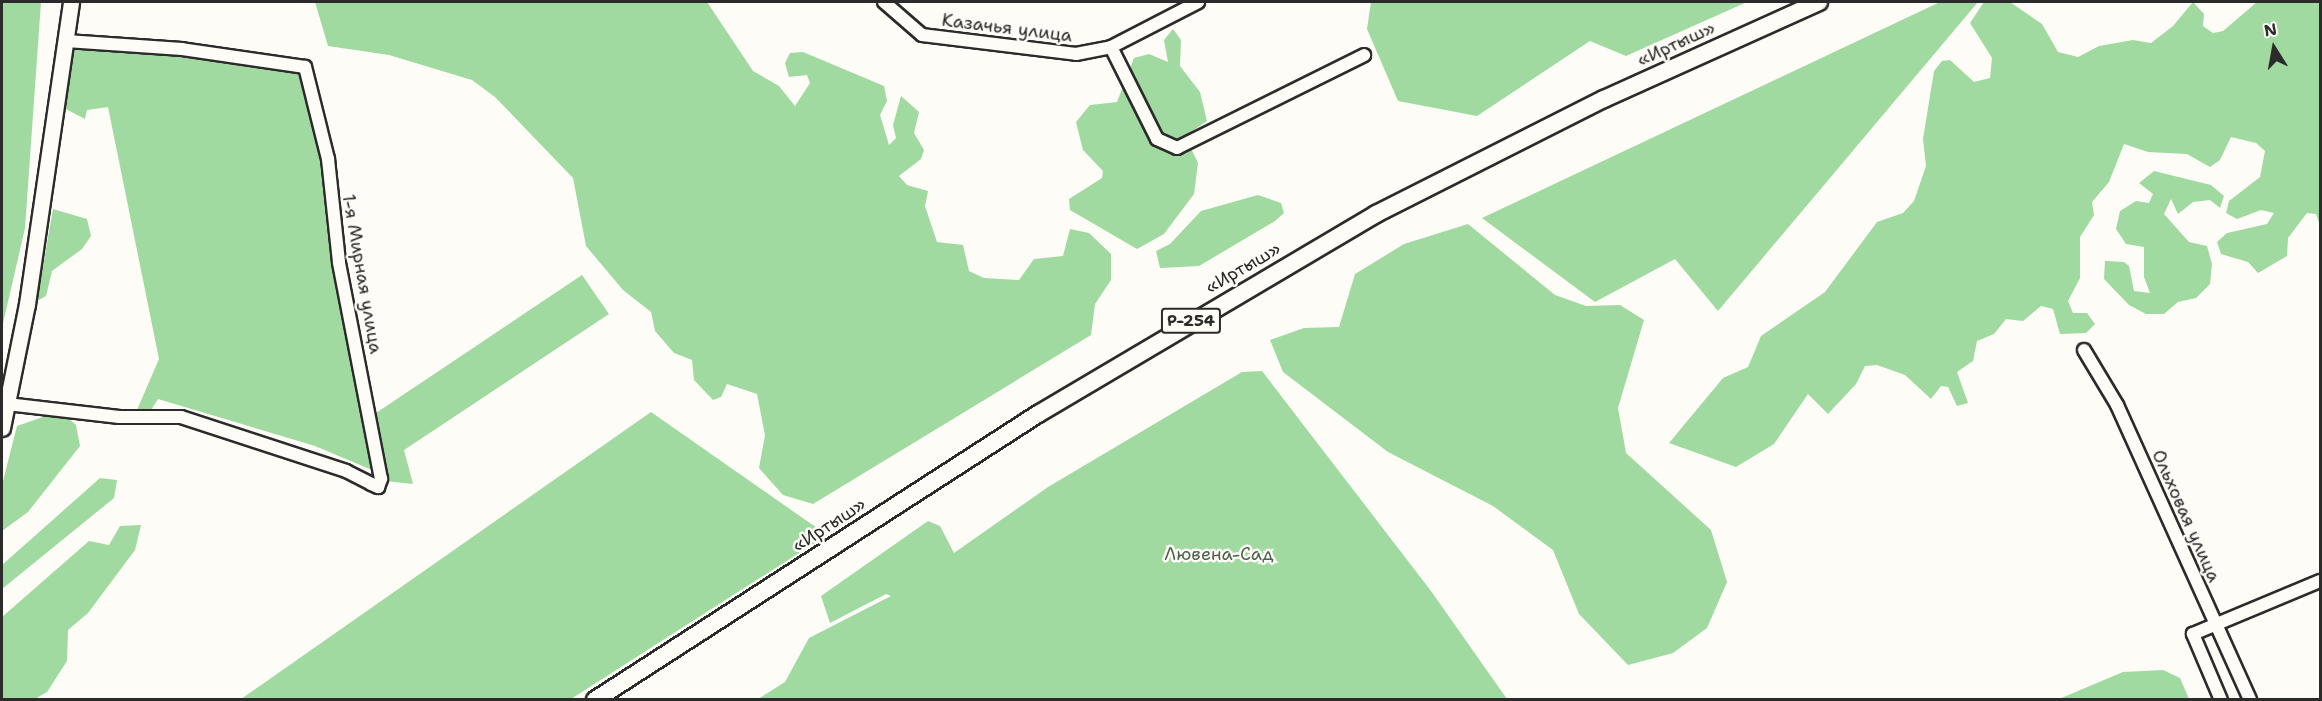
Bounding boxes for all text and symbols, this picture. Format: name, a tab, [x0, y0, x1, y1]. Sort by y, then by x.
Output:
street label: Казачья улица	[941, 9, 1073, 47]
street label: «Иртыш»	[1634, 17, 1718, 71]
north arrow	[2244, 18, 2304, 78]
text: N	[2262, 18, 2279, 41]
street label: 1-я Мирная улица	[337, 192, 387, 356]
street label: «Иртыш»	[1202, 238, 1284, 298]
road number: Р-254	[1160, 308, 1222, 334]
street label: Ольховая улица	[2147, 446, 2225, 586]
street label: «Иртыш»	[788, 493, 870, 557]
park label: Лювена-Сад	[1164, 543, 1274, 565]

